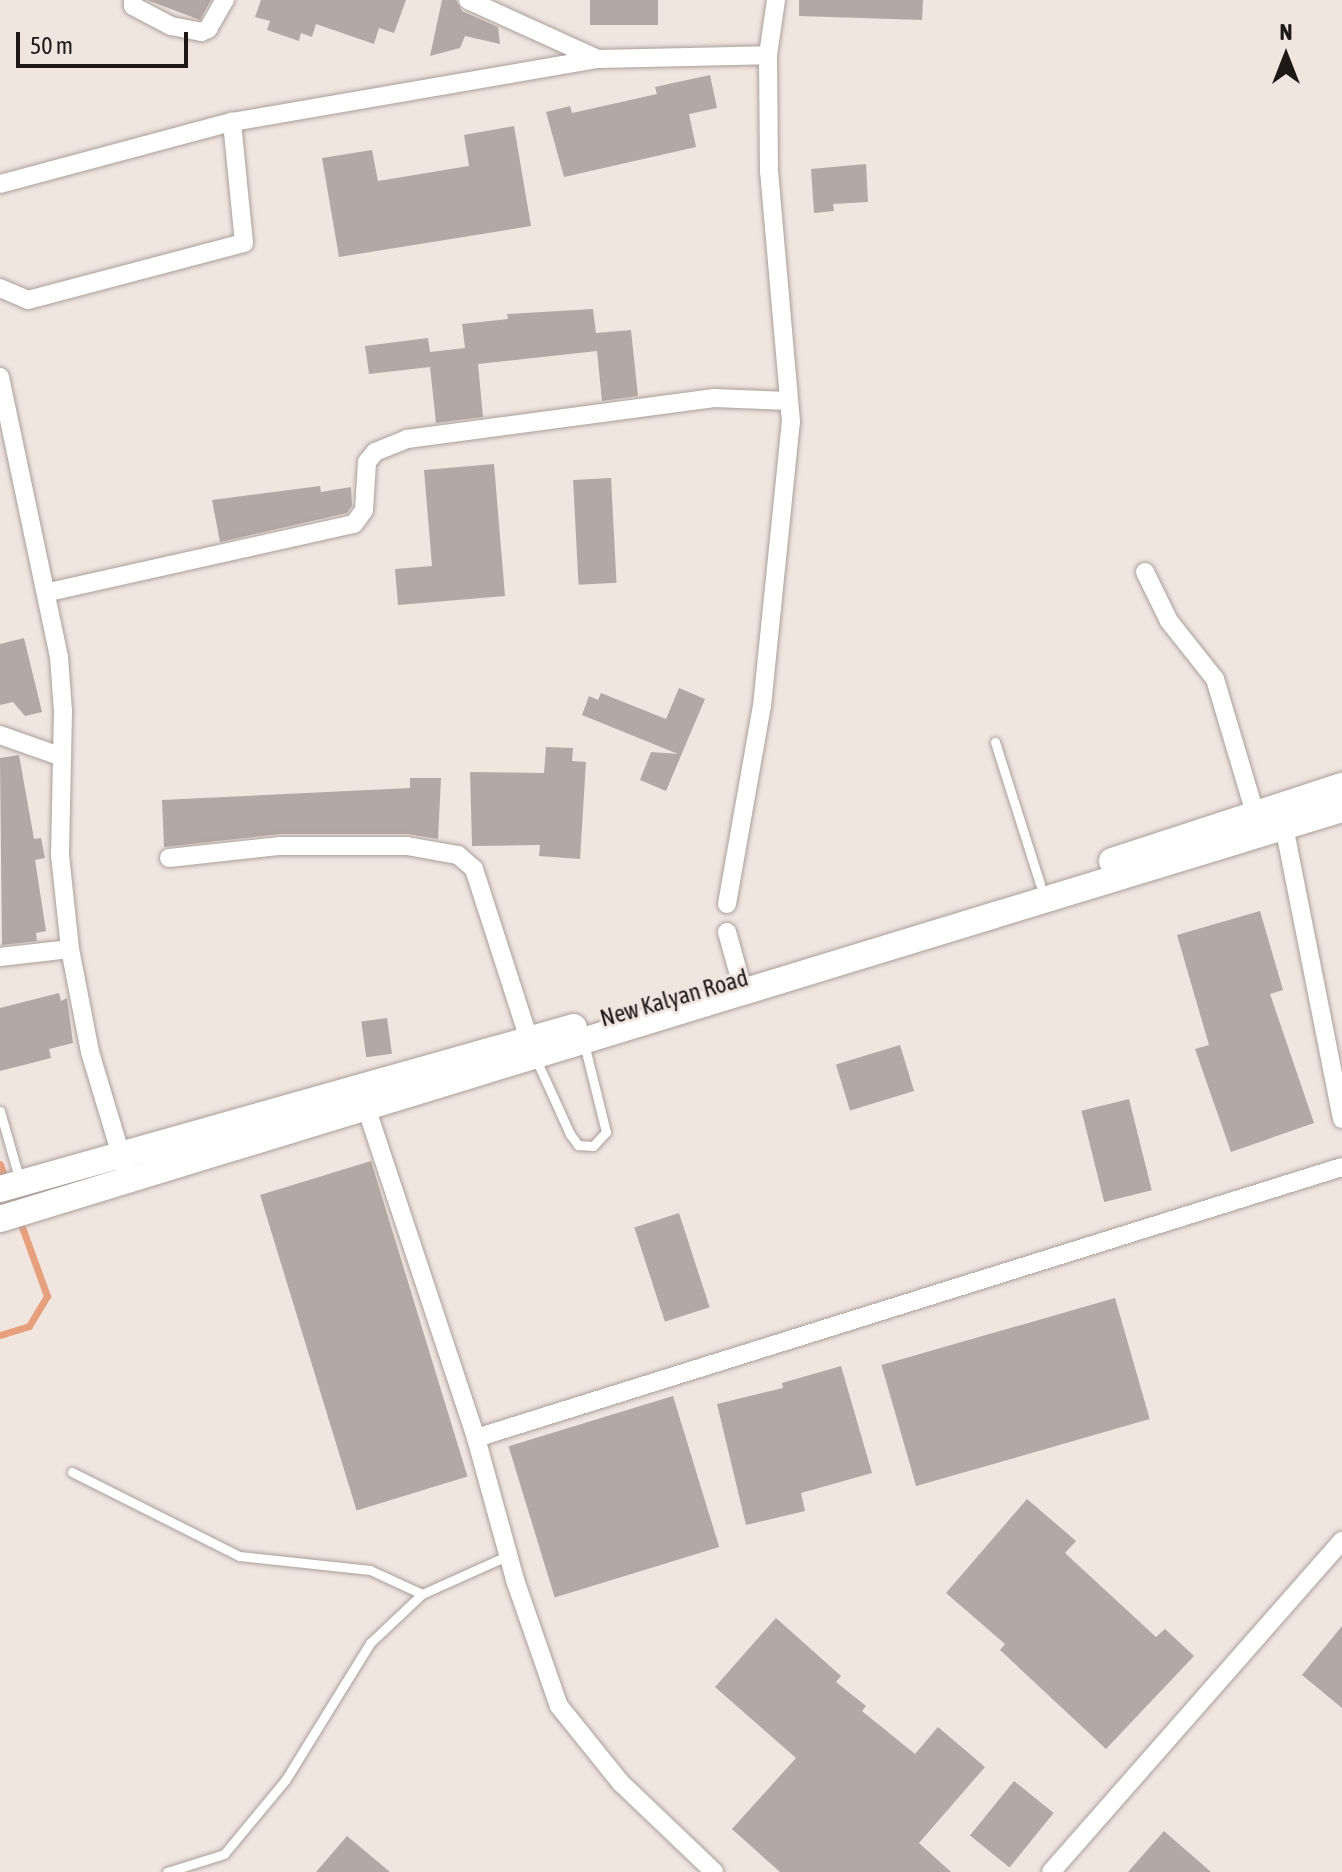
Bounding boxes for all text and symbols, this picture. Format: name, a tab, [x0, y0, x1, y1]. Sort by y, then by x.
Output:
scale bar	[20, 16, 192, 66]
north arrow	[1246, 16, 1326, 96]
text: N	[1280, 19, 1292, 45]
text: 50 m	[30, 32, 73, 59]
street label: New Kalyan Road	[597, 963, 751, 1033]

